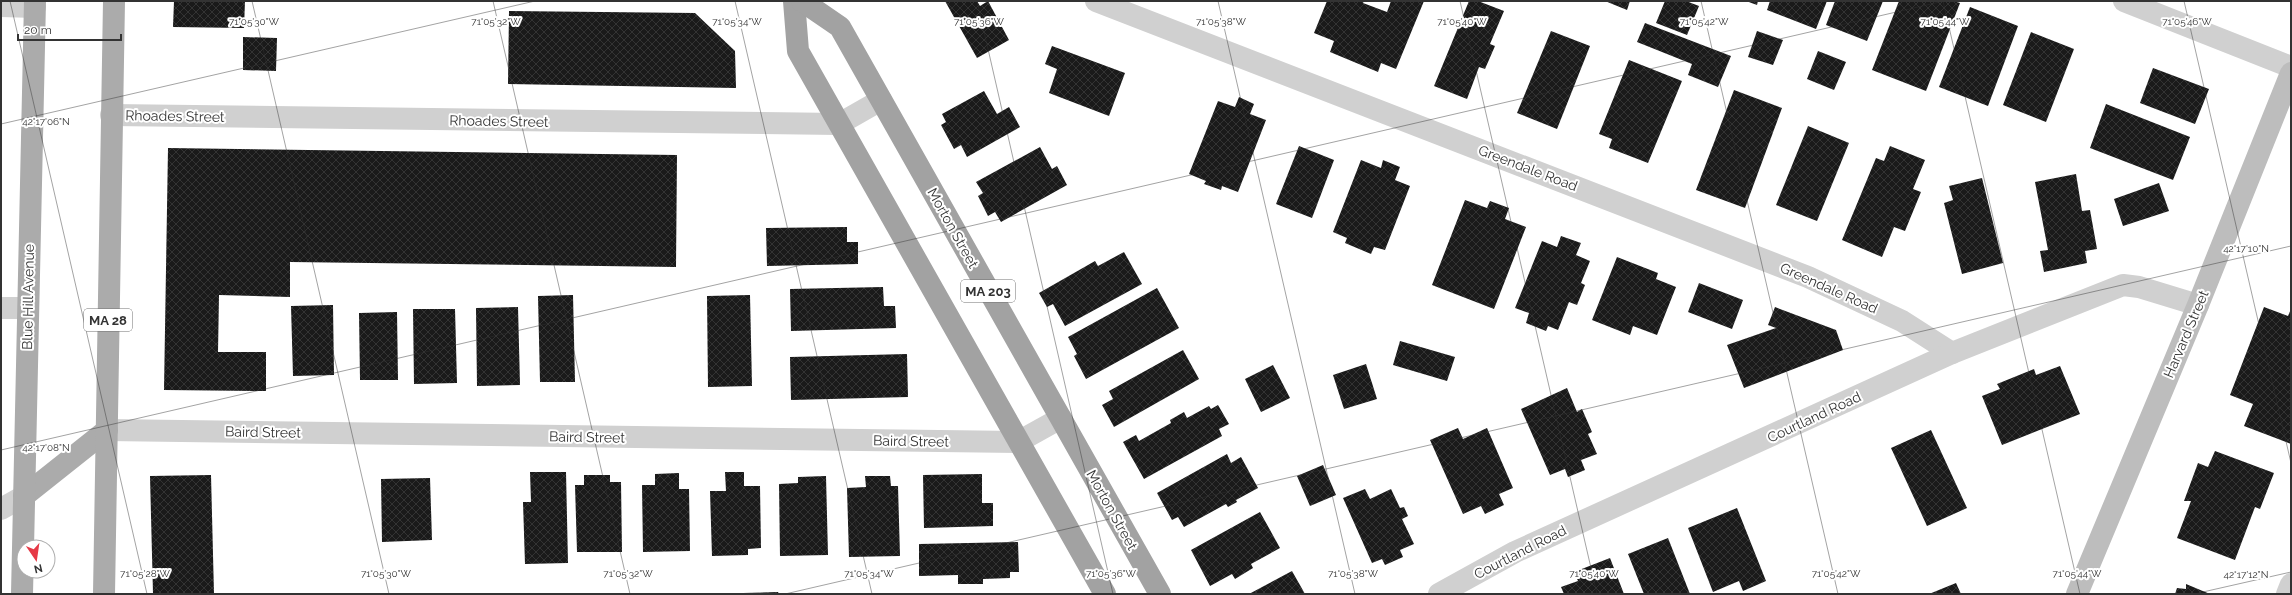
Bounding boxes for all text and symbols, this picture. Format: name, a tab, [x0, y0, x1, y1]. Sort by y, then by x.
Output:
scale bar	[18, 16, 121, 42]
text: 71°05'30"W	[229, 16, 280, 27]
text: 71°05'32"W	[471, 16, 521, 27]
text: 71°05'34"W	[712, 16, 762, 27]
text: 71°05'36"W	[954, 16, 1005, 27]
text: 71°05'38"W	[1196, 16, 1247, 27]
text: 71°05'40"W	[1437, 16, 1487, 27]
text: 71°05'42"W	[1680, 16, 1729, 27]
text: 71°05'44"W	[1921, 16, 1970, 27]
text: 71°05'46"W	[2162, 16, 2212, 27]
text: 20 m	[24, 23, 52, 37]
street label: Rhoades Street	[125, 107, 225, 125]
street label: Rhoades Street	[449, 112, 549, 130]
text: 42°17'06"N	[22, 116, 70, 127]
street label: Greendale Road	[1476, 142, 1580, 194]
street label: Morton Street	[924, 185, 982, 271]
text: 42°17'10"N	[2223, 243, 2269, 254]
street label: Blue Hill Avenue	[19, 244, 37, 350]
street label: Greendale Road	[1778, 259, 1880, 317]
road number: MA 203	[961, 280, 1015, 302]
street label: Harvard Street	[2160, 288, 2212, 380]
road number: MA 28	[84, 309, 132, 331]
street label: Courtland Road	[1765, 388, 1863, 446]
street label: Baird Street	[225, 423, 301, 441]
street label: Baird Street	[549, 428, 625, 446]
street label: Baird Street	[873, 432, 949, 450]
text: 42°17'08"N	[22, 442, 70, 453]
street label: Morton Street	[1083, 467, 1141, 553]
street label: Courtland Road	[1471, 522, 1569, 582]
north arrow	[16, 539, 56, 579]
text: N	[33, 561, 44, 576]
text: 71°05'28"W	[120, 568, 170, 579]
text: 71°05'30"W	[361, 568, 412, 579]
text: 71°05'32"W	[603, 568, 653, 579]
text: 71°05'34"W	[844, 568, 894, 579]
text: 71°05'36"W	[1086, 568, 1137, 579]
text: 71°05'38"W	[1328, 568, 1379, 579]
text: 71°05'40"W	[1569, 568, 1619, 579]
text: 71°05'42"W	[1812, 568, 1861, 579]
text: 71°05'44"W	[2053, 568, 2102, 579]
text: 42°17'12"N	[2224, 569, 2268, 580]

